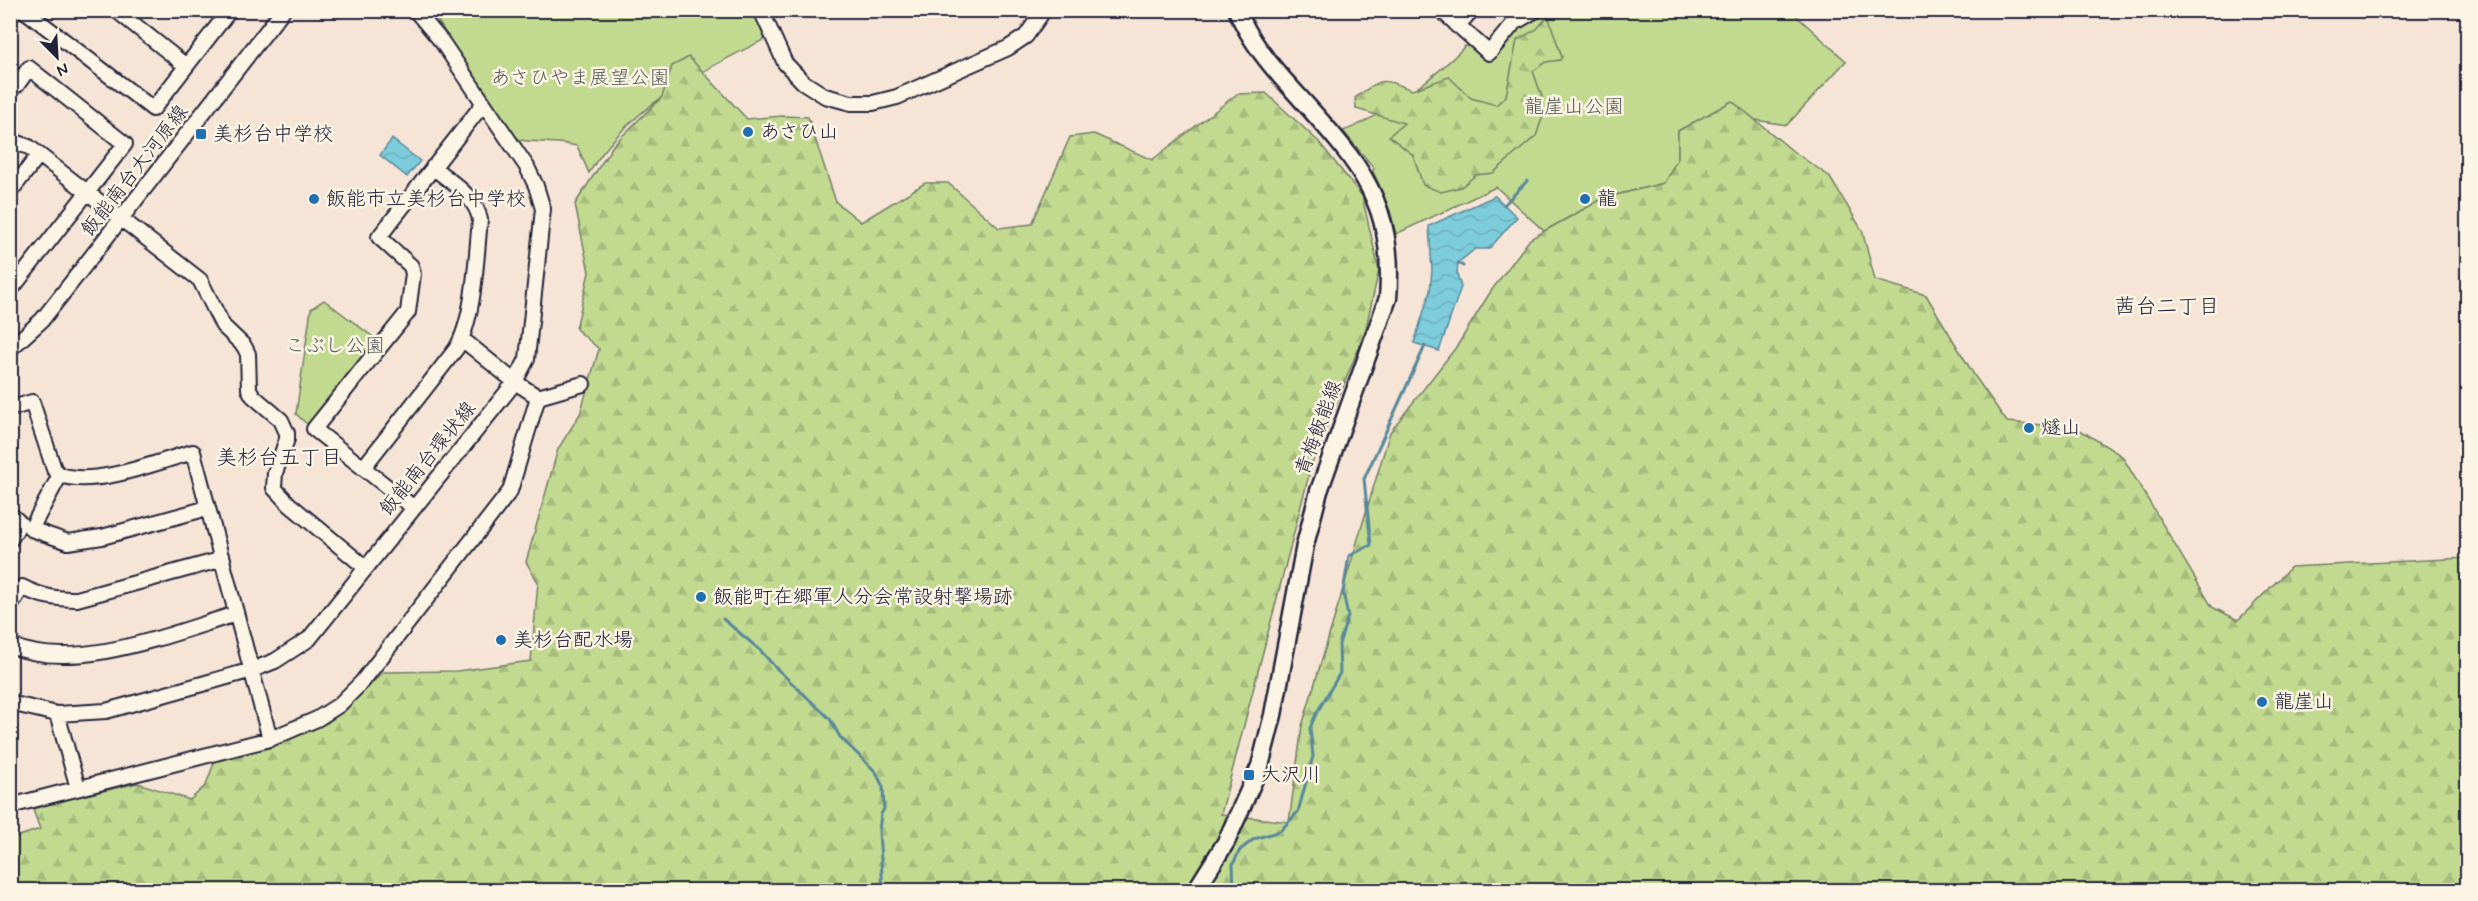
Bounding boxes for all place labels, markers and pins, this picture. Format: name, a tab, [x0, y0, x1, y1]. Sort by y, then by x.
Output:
place label: あさひ山	[760, 119, 839, 146]
place label: 美杉台中学校	[213, 121, 333, 148]
marker: あさひ山	[741, 125, 755, 139]
marker: 美杉台中学校	[194, 127, 208, 141]
place label: 飯能市立美杉台中学校	[326, 186, 526, 213]
place label: 龍	[1597, 186, 1617, 213]
marker: 飯能市立美杉台中学校	[307, 192, 321, 206]
marker: 龍	[1578, 192, 1592, 206]
place label: 燧山	[2041, 415, 2081, 442]
marker: 燧山	[2022, 421, 2036, 435]
place label: 飯能町在郷軍人分会常設射撃場跡	[713, 584, 1013, 611]
marker: 飯能町在郷軍人分会常設射撃場跡	[694, 590, 708, 604]
place label: 美杉台配水場	[513, 627, 633, 654]
marker: 美杉台配水場	[494, 633, 508, 647]
place label: 龍崖山	[2274, 689, 2334, 716]
marker: 龍崖山	[2255, 695, 2269, 709]
place label: 大沢川	[1261, 762, 1321, 789]
marker: 大沢川	[1242, 768, 1256, 782]

